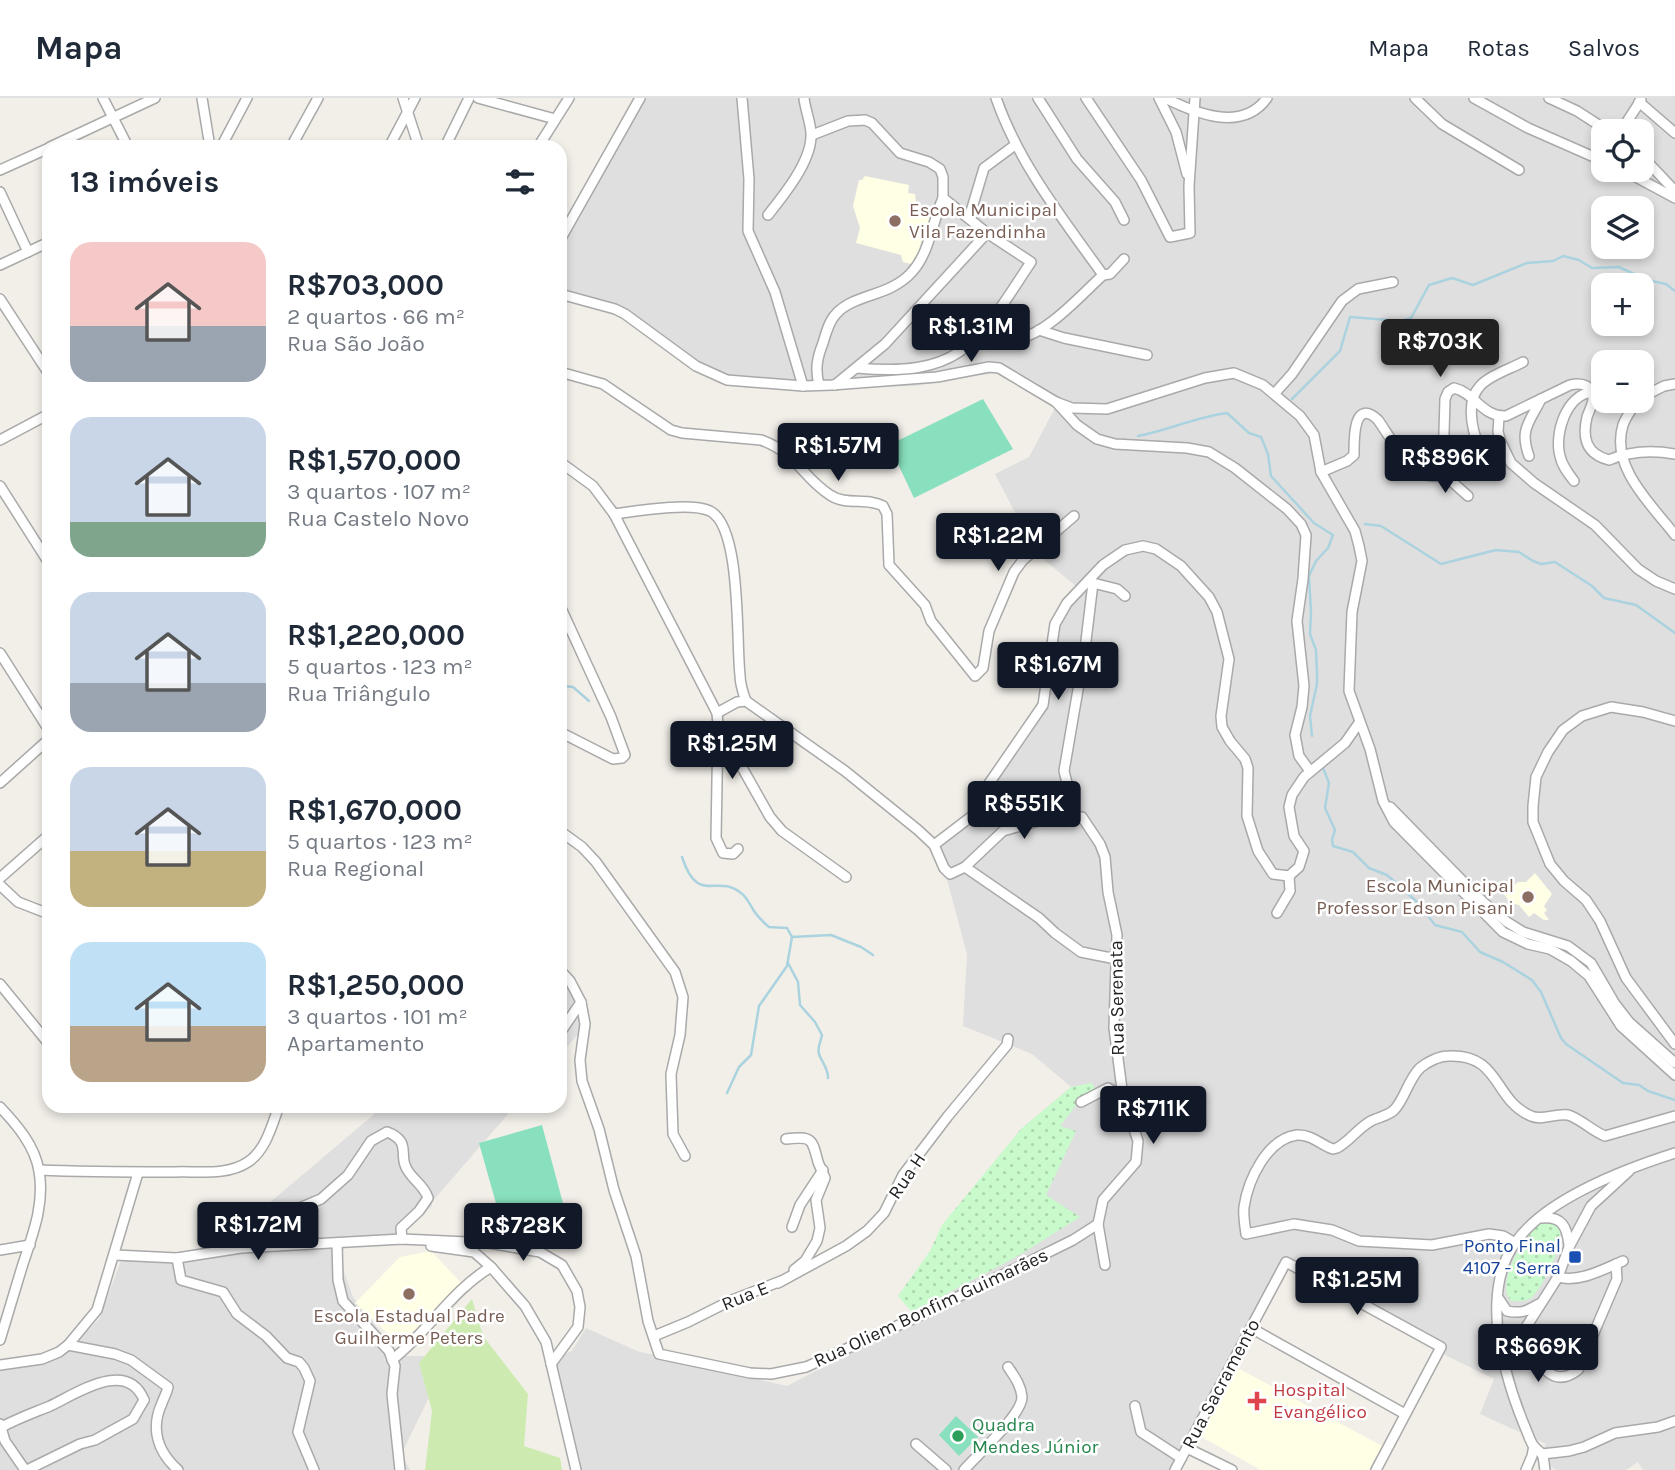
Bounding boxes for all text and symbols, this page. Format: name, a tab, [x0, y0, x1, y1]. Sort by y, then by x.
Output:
text: Mapa	[35, 29, 123, 67]
text: Mapa	[1368, 34, 1429, 62]
text: Rotas	[1467, 34, 1530, 62]
text: Salvos	[1568, 34, 1640, 62]
map controls	[1591, 119, 1654, 413]
button: locate	[1591, 119, 1654, 182]
icon: filters	[501, 163, 539, 201]
text: 13 imóveis	[70, 164, 219, 200]
button: layers	[1591, 196, 1654, 259]
place label: Escola Municipal Vila Fazendinha	[909, 199, 1057, 243]
marker: Escola Municipal Vila Fazendinha	[887, 213, 903, 229]
text: R$703,000	[287, 267, 444, 303]
icon: home	[126, 270, 210, 354]
button: +	[1591, 273, 1654, 336]
text: 2 quartos · 66 m²	[287, 303, 465, 330]
pin: R$1.31M	[906, 304, 1036, 364]
text: R$1.31M	[928, 313, 1014, 340]
pin: R$703K	[1383, 320, 1497, 379]
text: R$703K	[1397, 328, 1483, 355]
text: Rua São João	[287, 330, 425, 357]
button: −	[1591, 350, 1654, 413]
pin: R$1.57M	[773, 424, 903, 483]
text: R$1.57M	[794, 432, 882, 459]
pin: R$896K	[1388, 436, 1502, 495]
text: R$1,570,000	[287, 442, 461, 478]
text: R$896K	[1401, 444, 1489, 471]
icon: home	[126, 445, 210, 529]
text: 3 quartos · 107 m²	[287, 478, 471, 505]
text: Rua Castelo Novo	[287, 505, 469, 532]
pin: R$1.22M	[933, 514, 1063, 573]
text: R$1.22M	[952, 522, 1044, 549]
text: R$1,220,000	[287, 617, 465, 653]
icon: home	[126, 620, 210, 704]
pin: R$1.67M	[993, 642, 1123, 702]
text: R$1.67M	[1013, 651, 1103, 678]
text: 5 quartos · 123 m²	[287, 653, 473, 680]
text: Rua Triângulo	[287, 680, 431, 707]
pin: R$1.25M	[667, 722, 797, 781]
text: R$1.25M	[686, 730, 778, 757]
pin: R$551K	[967, 782, 1081, 841]
text: R$551K	[984, 790, 1064, 817]
text: R$1,670,000	[287, 792, 462, 828]
icon: home	[126, 795, 210, 879]
text: 5 quartos · 123 m²	[287, 828, 473, 855]
text: Rua Regional	[287, 855, 424, 882]
place label: Escola Municipal Professor Edson Pisani	[1316, 875, 1514, 919]
marker: Escola Municipal Professor Edson Pisani	[1520, 889, 1536, 905]
street label: Rua Serenata	[1105, 940, 1129, 1056]
text: R$1,250,000	[287, 967, 464, 1003]
icon: home	[126, 970, 210, 1054]
text: 3 quartos · 101 m²	[287, 1003, 468, 1030]
text: Apartamento	[287, 1030, 424, 1057]
pin: R$711K	[1096, 1086, 1210, 1146]
text: R$711K	[1116, 1095, 1190, 1122]
street label: Rua H	[884, 1149, 930, 1203]
pin: R$1.72M	[193, 1202, 323, 1262]
pin: R$728K	[466, 1204, 580, 1263]
text: R$1.72M	[213, 1211, 303, 1238]
text: R$728K	[480, 1212, 566, 1239]
place label: Ponto Final 4107 - Serra	[1463, 1235, 1561, 1279]
street label: Rua Oliem Bonfim Guimarães	[810, 1244, 1052, 1372]
marker: Ponto Final 4107 - Serra	[1567, 1249, 1583, 1265]
pin: R$1.25M	[1292, 1258, 1422, 1317]
text: R$1.25M	[1311, 1266, 1403, 1293]
street label: Rua E	[718, 1277, 772, 1315]
marker: Escola Estadual Padre Guilherme Peters	[401, 1286, 417, 1302]
place label: Escola Estadual Padre Guilherme Peters	[313, 1305, 505, 1349]
street label: Rua Sacramento	[1178, 1315, 1264, 1453]
pin: R$669K	[1481, 1324, 1595, 1384]
text: R$669K	[1494, 1333, 1582, 1360]
place label: Hospital Evangélico	[1273, 1379, 1367, 1423]
marker: Hospital Evangélico	[1247, 1391, 1267, 1411]
place label: Quadra Mendes Júnior	[972, 1414, 1099, 1458]
marker: Quadra Mendes Júnior	[950, 1428, 966, 1444]

